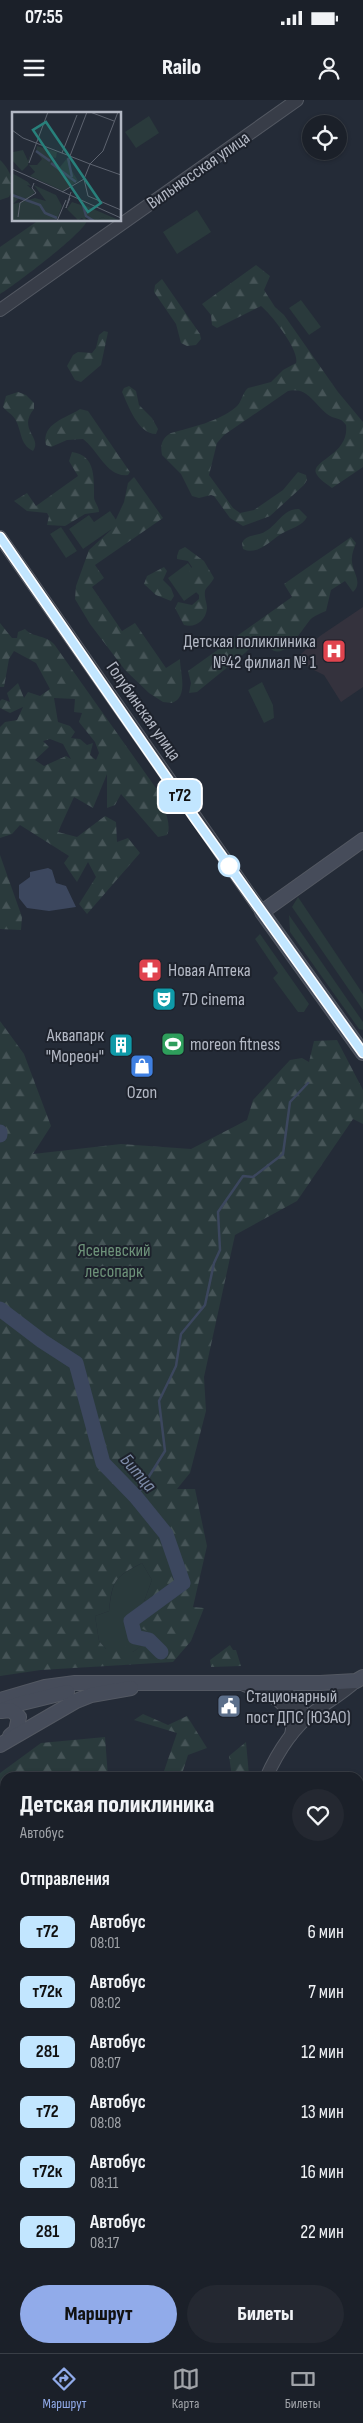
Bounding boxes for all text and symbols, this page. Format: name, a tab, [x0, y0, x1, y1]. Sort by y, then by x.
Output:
text: 07:55	[25, 6, 63, 29]
icon: menu	[20, 54, 48, 82]
text: Railo	[162, 54, 201, 81]
icon: person	[315, 54, 343, 82]
inset map	[12, 112, 121, 221]
map controls	[302, 115, 347, 160]
button: locate	[302, 115, 347, 160]
street label: Вильнюсская улица	[143, 127, 254, 214]
place label: Детская поликлиника №42 филиал № 1	[183, 631, 317, 673]
hospital icon: Детская поликлиника №42 филиал № 1	[321, 638, 347, 664]
street label: Голубинская улица	[102, 658, 185, 765]
line badge: т72	[151, 780, 209, 812]
text: т72	[169, 785, 191, 806]
unlabelled marker	[218, 855, 240, 877]
pharmacy icon: Новая Аптека	[137, 957, 163, 983]
place label: Новая Аптека	[168, 960, 251, 981]
theatre icon: 7D cinema	[151, 986, 177, 1012]
place label: 7D cinema	[182, 989, 245, 1010]
place label: Аквапарк "Мореон"	[46, 1025, 104, 1067]
sports icon: moreon fitness	[160, 1031, 186, 1057]
building icon: Аквапарк "Мореон"	[108, 1032, 134, 1058]
place label: moreon fitness	[190, 1034, 280, 1055]
shop icon: Ozon	[129, 1053, 155, 1079]
place label: Ozon	[127, 1082, 157, 1103]
park label: Ясеневский лесопарк	[77, 1240, 151, 1282]
water label: Битца	[115, 1449, 161, 1497]
place label: Стационарный пост ДПС (ЮЗАО)	[246, 1686, 351, 1728]
public building icon: Стационарный пост ДПС (ЮЗАО)	[216, 1693, 242, 1719]
button: heart	[292, 1789, 344, 1841]
text: Детская поликлиника	[20, 1790, 214, 1819]
text: Автобус	[20, 1824, 64, 1843]
text: Отправления	[20, 1868, 110, 1891]
text: Автобус	[90, 1911, 146, 1934]
text: т72	[36, 1921, 59, 1942]
text: 6 мин	[308, 1921, 344, 1944]
text: 08:01	[90, 1934, 120, 1953]
text: Автобус	[90, 1971, 146, 1994]
text: т72к	[33, 1981, 62, 2002]
text: 7 мин	[308, 1981, 344, 2004]
text: 08:02	[90, 1994, 121, 2013]
text: Автобус	[90, 2031, 146, 2054]
text: 281	[36, 2041, 59, 2062]
text: 12 мин	[301, 2041, 344, 2064]
text: 08:07	[90, 2054, 121, 2073]
text: Автобус	[90, 2091, 146, 2114]
text: т72	[36, 2101, 59, 2122]
text: 13 мин	[301, 2101, 344, 2124]
text: 08:08	[90, 2114, 121, 2133]
text: Автобус	[90, 2151, 146, 2174]
text: т72к	[33, 2161, 62, 2182]
text: 16 мин	[301, 2161, 344, 2184]
text: 08:11	[90, 2174, 118, 2193]
text: Автобус	[90, 2211, 146, 2234]
text: 281	[36, 2221, 59, 2242]
text: 22 мин	[300, 2221, 344, 2244]
text: 08:17	[90, 2234, 119, 2253]
button: Маршрут	[20, 2285, 177, 2343]
button: Билеты	[187, 2285, 344, 2343]
tab: Маршрут	[43, 2365, 86, 2412]
tab: Карта	[172, 2365, 200, 2412]
tab: Билеты	[285, 2365, 320, 2412]

